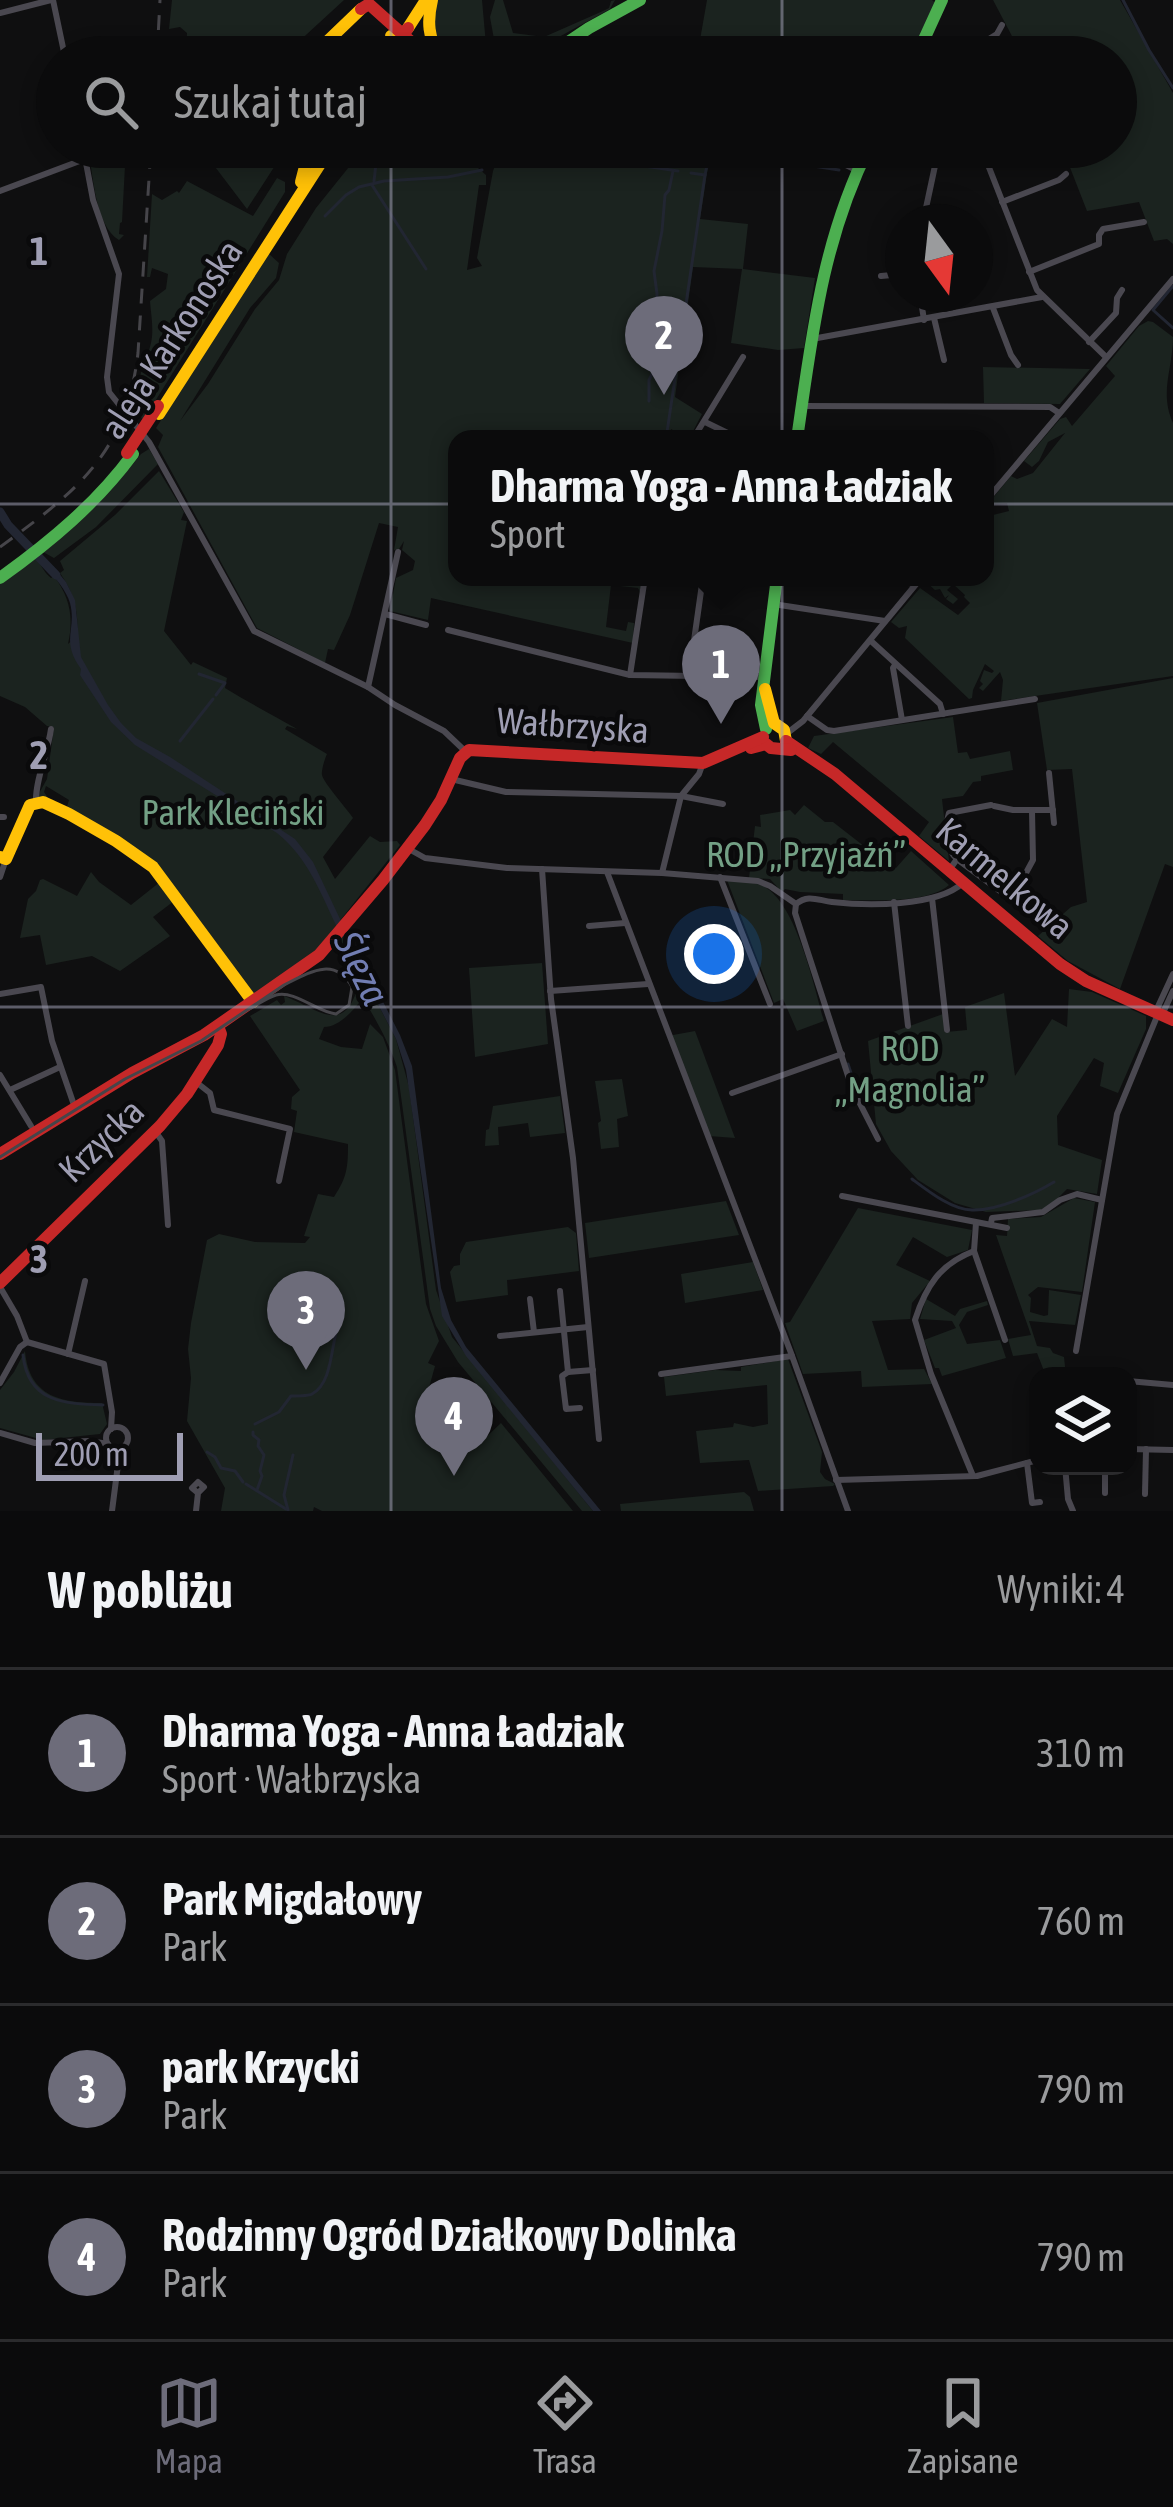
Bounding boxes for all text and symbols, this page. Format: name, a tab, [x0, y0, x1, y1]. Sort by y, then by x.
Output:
search box	[36, 36, 1137, 168]
icon: search	[78, 69, 144, 135]
text: Szukaj tutaj	[174, 76, 367, 128]
north arrow	[885, 204, 993, 312]
text: 1	[30, 229, 48, 273]
street label: aleja Karkonoska	[91, 232, 251, 446]
pin: 2	[625, 296, 703, 395]
popup	[448, 430, 994, 586]
text: Dharma Yoga - Anna Ładziak	[490, 460, 952, 512]
text: Sport	[490, 512, 566, 556]
pin: 1	[682, 625, 760, 724]
street label: Wałbrzyska	[496, 699, 650, 751]
text: 2	[30, 733, 48, 777]
park label: Park Kleciński	[142, 791, 324, 833]
street label: Karmelkowa	[928, 809, 1082, 947]
park label: ROD „Przyjaźń”	[706, 833, 906, 875]
water label: Ślęza	[325, 923, 398, 1012]
your location	[684, 924, 744, 984]
park label: ROD „Magnolia”	[835, 1027, 985, 1110]
street label: Krzycka	[50, 1090, 152, 1190]
text: 3	[30, 1237, 48, 1281]
pin: 3	[267, 1271, 345, 1370]
map controls	[1029, 1367, 1137, 1475]
button: layers	[1029, 1367, 1137, 1475]
pin: 4	[415, 1377, 493, 1476]
scale bar	[36, 1427, 183, 1480]
text: 200 m	[54, 1435, 129, 1473]
text: W pobliżu	[48, 1560, 233, 1619]
text: Wyniki: 4	[997, 1567, 1125, 1611]
text: Dharma Yoga - Anna Ładziak	[162, 1705, 624, 1757]
text: 1	[78, 1731, 96, 1775]
text: 310 m	[1037, 1731, 1125, 1775]
text: Sport · Wałbrzyska	[162, 1757, 421, 1801]
text: Park Migdałowy	[162, 1873, 422, 1925]
text: 2	[78, 1899, 96, 1943]
text: 760 m	[1037, 1899, 1125, 1943]
text: Park	[162, 1925, 227, 1969]
text: park Krzycki	[162, 2041, 360, 2093]
text: 3	[78, 2067, 96, 2111]
text: 790 m	[1037, 2067, 1125, 2111]
text: Park	[162, 2093, 227, 2137]
text: Rodzinny Ogród Działkowy Dolinka	[162, 2209, 736, 2261]
text: 4	[78, 2235, 96, 2279]
text: 790 m	[1037, 2235, 1125, 2279]
text: Park	[162, 2261, 227, 2305]
tab: Mapa	[155, 2370, 223, 2480]
tab: Trasa	[532, 2370, 598, 2480]
tab: Zapisane	[907, 2370, 1018, 2480]

